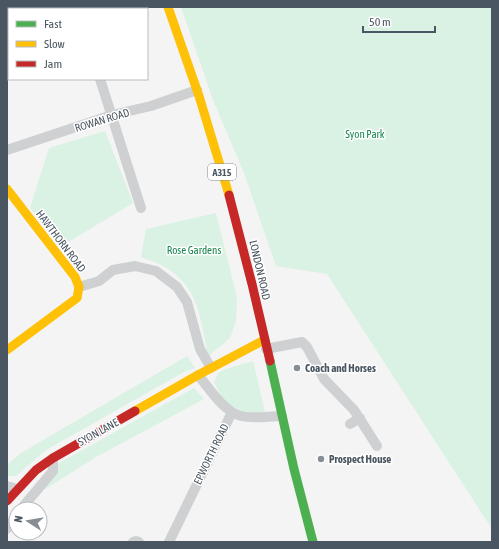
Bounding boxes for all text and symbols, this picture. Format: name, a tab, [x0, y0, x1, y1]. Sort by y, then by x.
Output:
legend	[8, 8, 148, 80]
scale bar	[363, 8, 435, 34]
text: 50 m	[369, 15, 391, 29]
text: Fast	[44, 17, 62, 31]
text: Slow	[44, 37, 65, 51]
text: Jam	[44, 57, 62, 71]
street label: ROWAN ROAD	[73, 106, 131, 134]
park label: Syon Park	[345, 128, 385, 140]
road number: A315	[208, 164, 236, 180]
street label: HAWTHORN ROAD	[34, 208, 88, 274]
street label: LONDON ROAD	[247, 239, 273, 301]
park label: Rose Gardens	[167, 244, 221, 256]
place label: Coach and Horses	[305, 362, 376, 374]
marker: Coach and Horses	[292, 363, 302, 373]
street label: SYON LANE	[76, 416, 121, 448]
street label: EPWORTH ROAD	[191, 422, 231, 486]
place label: Prospect House	[329, 453, 391, 465]
marker: Prospect House	[316, 454, 326, 464]
north arrow	[8, 501, 48, 541]
text: N	[12, 514, 25, 523]

